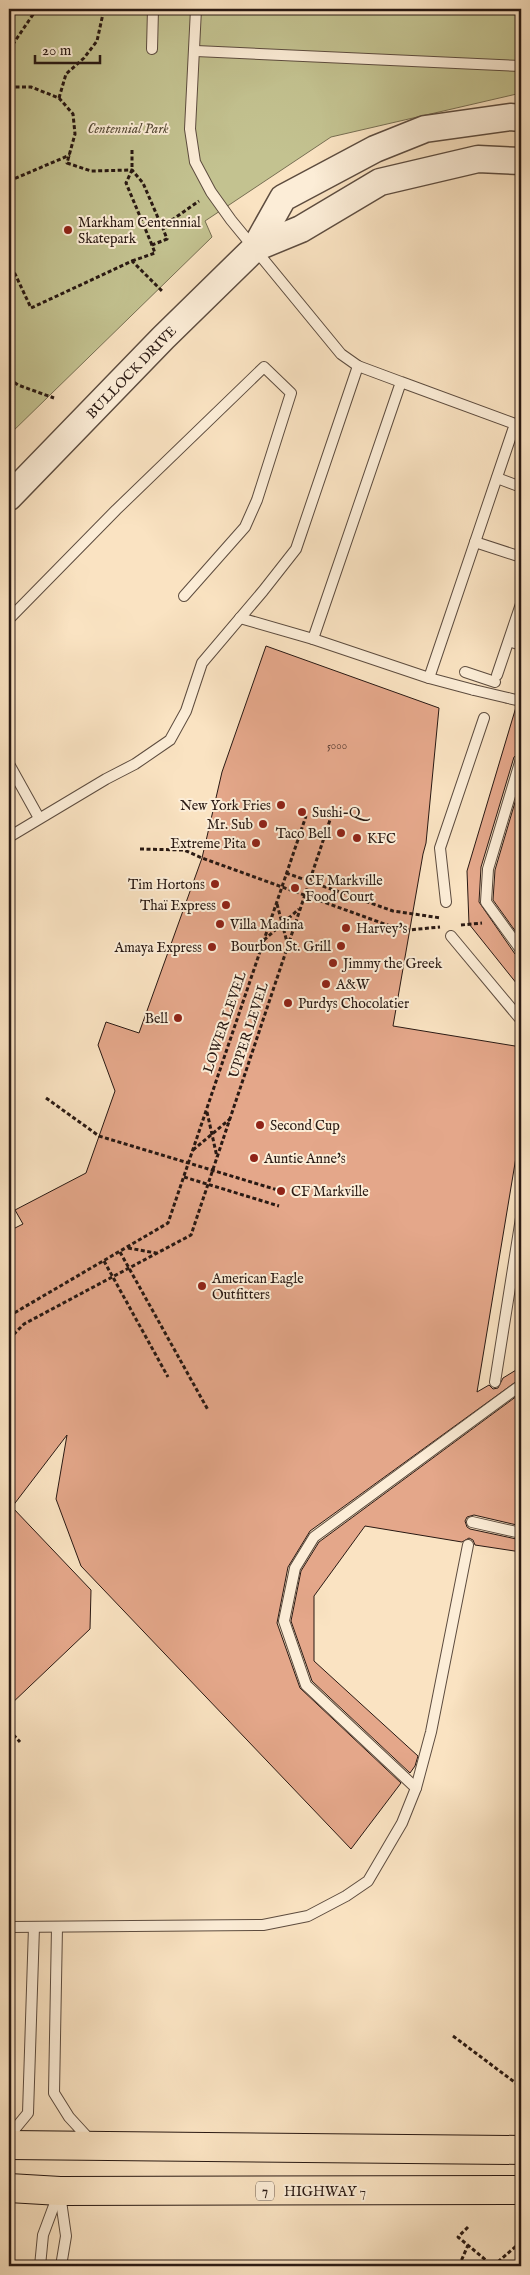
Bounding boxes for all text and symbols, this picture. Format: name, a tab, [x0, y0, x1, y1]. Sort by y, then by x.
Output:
scale bar	[35, 32, 100, 64]
text: 20 m	[42, 41, 72, 60]
park label: Centennial Park	[87, 120, 169, 138]
place label: Markham Centennial Skatepark	[78, 214, 201, 248]
marker: Markham Centennial Skatepark	[62, 224, 74, 236]
street label: BULLOCK DRIVE	[83, 322, 181, 423]
house number: 5000	[327, 739, 347, 753]
place label: New York Fries	[180, 797, 271, 815]
marker: New York Fries	[275, 799, 287, 811]
place label: Sushi-Q	[312, 804, 371, 822]
marker: Sushi-Q	[296, 806, 308, 818]
place label: Mr. Sub	[207, 816, 253, 834]
marker: Mr. Sub	[257, 818, 269, 830]
place label: Taco Bell	[276, 825, 331, 843]
marker: Taco Bell	[335, 827, 347, 839]
place label: KFC	[367, 830, 396, 848]
marker: KFC	[351, 832, 363, 844]
place label: Extreme Pita	[170, 835, 247, 853]
marker: Extreme Pita	[250, 837, 262, 849]
place label: CF Markville Food Court	[305, 872, 383, 906]
place label: Tim Hortons	[128, 876, 205, 894]
marker: Tim Hortons	[209, 878, 221, 890]
marker: CF Markville Food Court	[289, 882, 301, 894]
place label: Thaï Express	[140, 897, 216, 915]
marker: Thaï Express	[220, 899, 232, 911]
place label: Villa Madina	[229, 916, 305, 934]
marker: Villa Madina	[214, 918, 226, 930]
place label: Harvey's	[356, 920, 407, 938]
marker: Harvey's	[340, 922, 352, 934]
place label: Bourbon St. Grill	[231, 938, 331, 956]
place label: Amaya Express	[113, 939, 202, 957]
marker: Bourbon St. Grill	[335, 940, 347, 952]
marker: Amaya Express	[206, 941, 218, 953]
place label: Jimmy the Greek	[341, 955, 443, 973]
marker: Jimmy the Greek	[327, 957, 339, 969]
street label: LOWER LEVEL	[199, 969, 251, 1076]
place label: A&W	[335, 976, 370, 994]
marker: A&W	[320, 978, 332, 990]
street label: UPPER LEVEL	[225, 980, 273, 1081]
place label: Purdys Chocolatier	[298, 995, 409, 1013]
marker: Purdys Chocolatier	[282, 997, 294, 1009]
place label: Bell	[145, 1010, 168, 1028]
marker: Bell	[172, 1012, 184, 1024]
place label: Second Cup	[270, 1117, 340, 1135]
marker: Second Cup	[254, 1119, 266, 1131]
place label: Auntie Anne's	[263, 1150, 346, 1168]
marker: Auntie Anne's	[248, 1152, 260, 1164]
place label: CF Markville	[291, 1183, 369, 1201]
marker: CF Markville	[275, 1185, 287, 1197]
place label: American Eagle Outfitters	[211, 1270, 304, 1304]
marker: American Eagle Outfitters	[196, 1280, 208, 1292]
road number: 7	[256, 2182, 274, 2200]
street label: HIGHWAY 7	[284, 2183, 366, 2201]

